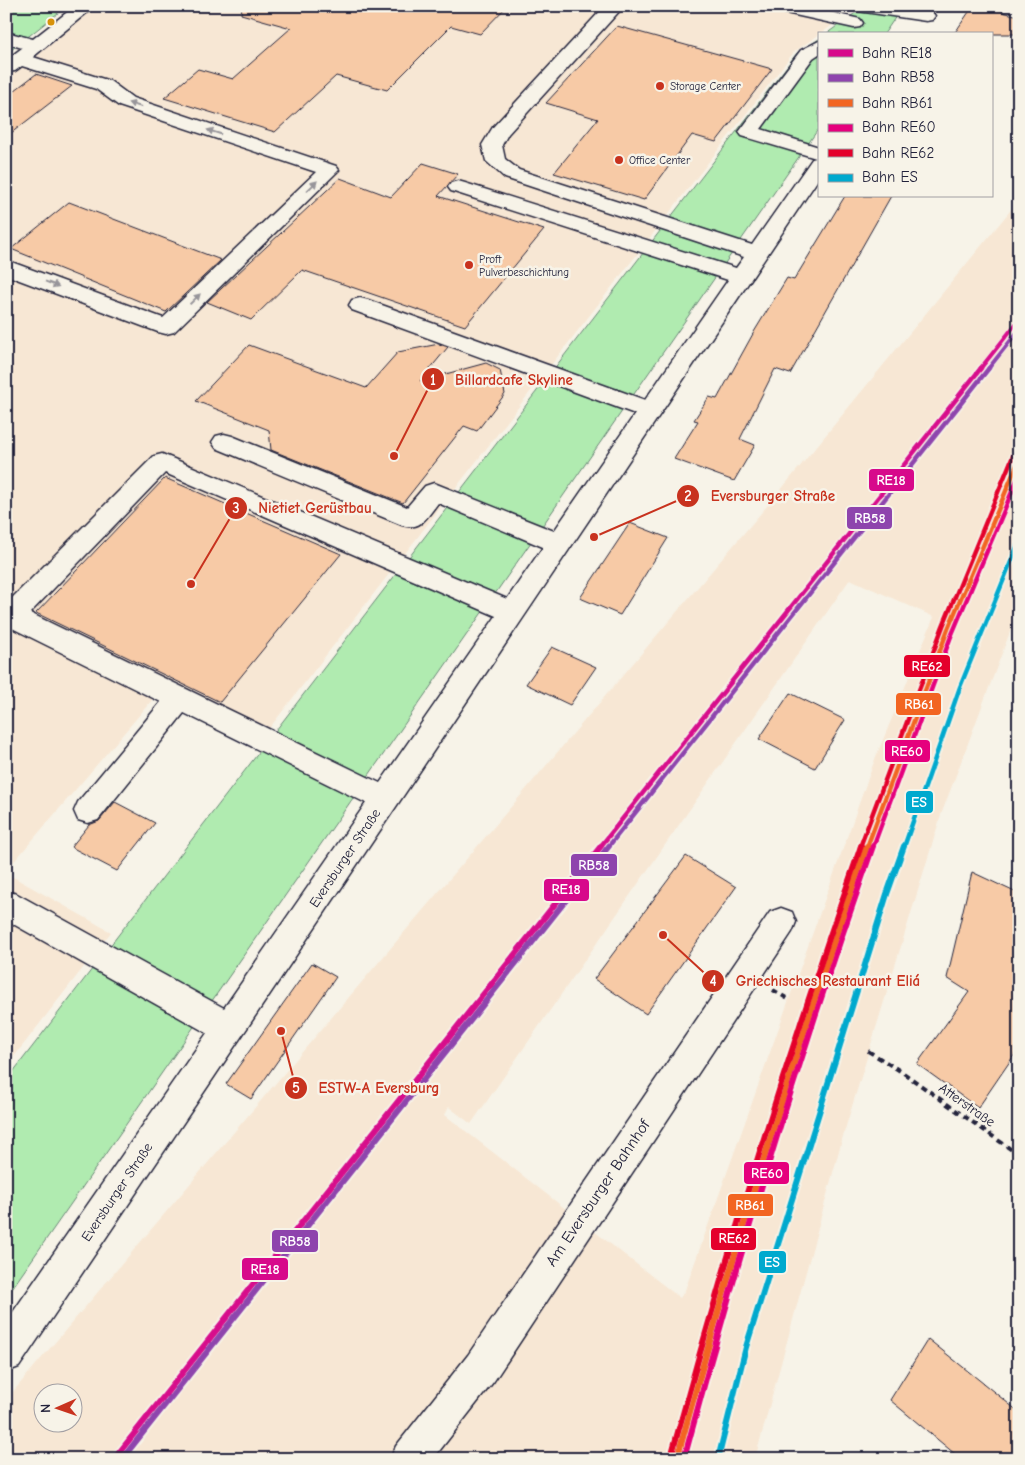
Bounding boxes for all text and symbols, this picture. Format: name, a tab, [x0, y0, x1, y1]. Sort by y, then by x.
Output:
unlabelled marker	[46, 17, 56, 27]
legend	[818, 32, 992, 198]
text: Bahn RE18	[862, 44, 932, 62]
text: Bahn RB58	[862, 68, 934, 86]
marker: Storage Center	[654, 80, 666, 92]
place label: Storage Center	[670, 80, 741, 93]
text: Bahn RB61	[862, 94, 933, 112]
one-way arrow	[128, 101, 143, 109]
text: Bahn RE60	[862, 118, 936, 136]
one-way arrow	[207, 127, 222, 135]
text: Bahn RE62	[862, 144, 934, 162]
marker: Office Center	[613, 154, 625, 166]
place label: Office Center	[629, 154, 691, 167]
text: Bahn ES	[862, 168, 918, 186]
one-way arrow	[306, 180, 318, 192]
place label: Proft Pulverbeschichtung	[479, 253, 569, 279]
marker: Proft Pulverbeschichtung	[463, 259, 475, 271]
one-way arrow	[45, 280, 60, 288]
one-way arrow	[189, 293, 201, 305]
callout: Billardcafe Skyline	[420, 364, 583, 394]
text: 1	[430, 371, 436, 389]
text: Billardcafe Skyline	[455, 371, 573, 389]
line badge: RE18	[868, 468, 915, 492]
text: RE18	[876, 472, 906, 489]
callout: Eversburger Straße	[676, 481, 845, 511]
text: 2	[684, 487, 692, 505]
text: Eversburger Straße	[711, 487, 835, 505]
callout: Nietiet Gerüstbau	[223, 493, 382, 523]
text: 3	[232, 499, 240, 517]
text: Nietiet Gerüstbau	[258, 499, 372, 517]
line badge: RB58	[846, 506, 893, 530]
text: RB58	[854, 510, 886, 527]
line badge: RE62	[903, 654, 951, 678]
text: RE62	[912, 658, 942, 675]
line badge: RB61	[895, 692, 942, 716]
text: RB61	[904, 696, 934, 713]
line badge: RE60	[884, 739, 931, 763]
text: RE60	[891, 743, 923, 760]
line badge: ES	[905, 790, 934, 814]
text: ES	[911, 794, 927, 811]
street label: Eversburger Straße	[306, 805, 384, 911]
line badge: RB58	[570, 853, 618, 877]
text: RB58	[578, 857, 610, 874]
line badge: RE18	[543, 878, 590, 902]
text: RE18	[551, 881, 581, 898]
callout: Griechisches Restaurant Eliá	[701, 966, 930, 996]
text: 4	[709, 972, 717, 990]
text: Griechisches Restaurant Eliá	[736, 972, 920, 990]
callout: ESTW-A Eversburg	[283, 1073, 449, 1103]
text: 5	[292, 1079, 300, 1097]
text: ESTW-A Eversburg	[318, 1079, 440, 1097]
street label: Atterstraße	[935, 1079, 999, 1131]
street label: Am Eversburger Bahnhof	[542, 1115, 655, 1270]
street label: Eversburger Straße	[78, 1139, 156, 1245]
line badge: RE60	[743, 1161, 790, 1185]
text: RE60	[751, 1165, 783, 1182]
line badge: RB61	[727, 1193, 774, 1217]
text: RB61	[735, 1197, 765, 1214]
line badge: RE62	[710, 1227, 757, 1251]
line badge: RB58	[271, 1229, 319, 1253]
text: RE62	[719, 1230, 749, 1247]
text: RB58	[279, 1233, 311, 1250]
line badge: ES	[758, 1250, 787, 1274]
text: ES	[764, 1254, 780, 1271]
line badge: RE18	[241, 1257, 289, 1281]
text: RE18	[250, 1261, 280, 1278]
north arrow	[32, 1382, 82, 1432]
text: N	[37, 1404, 54, 1413]

